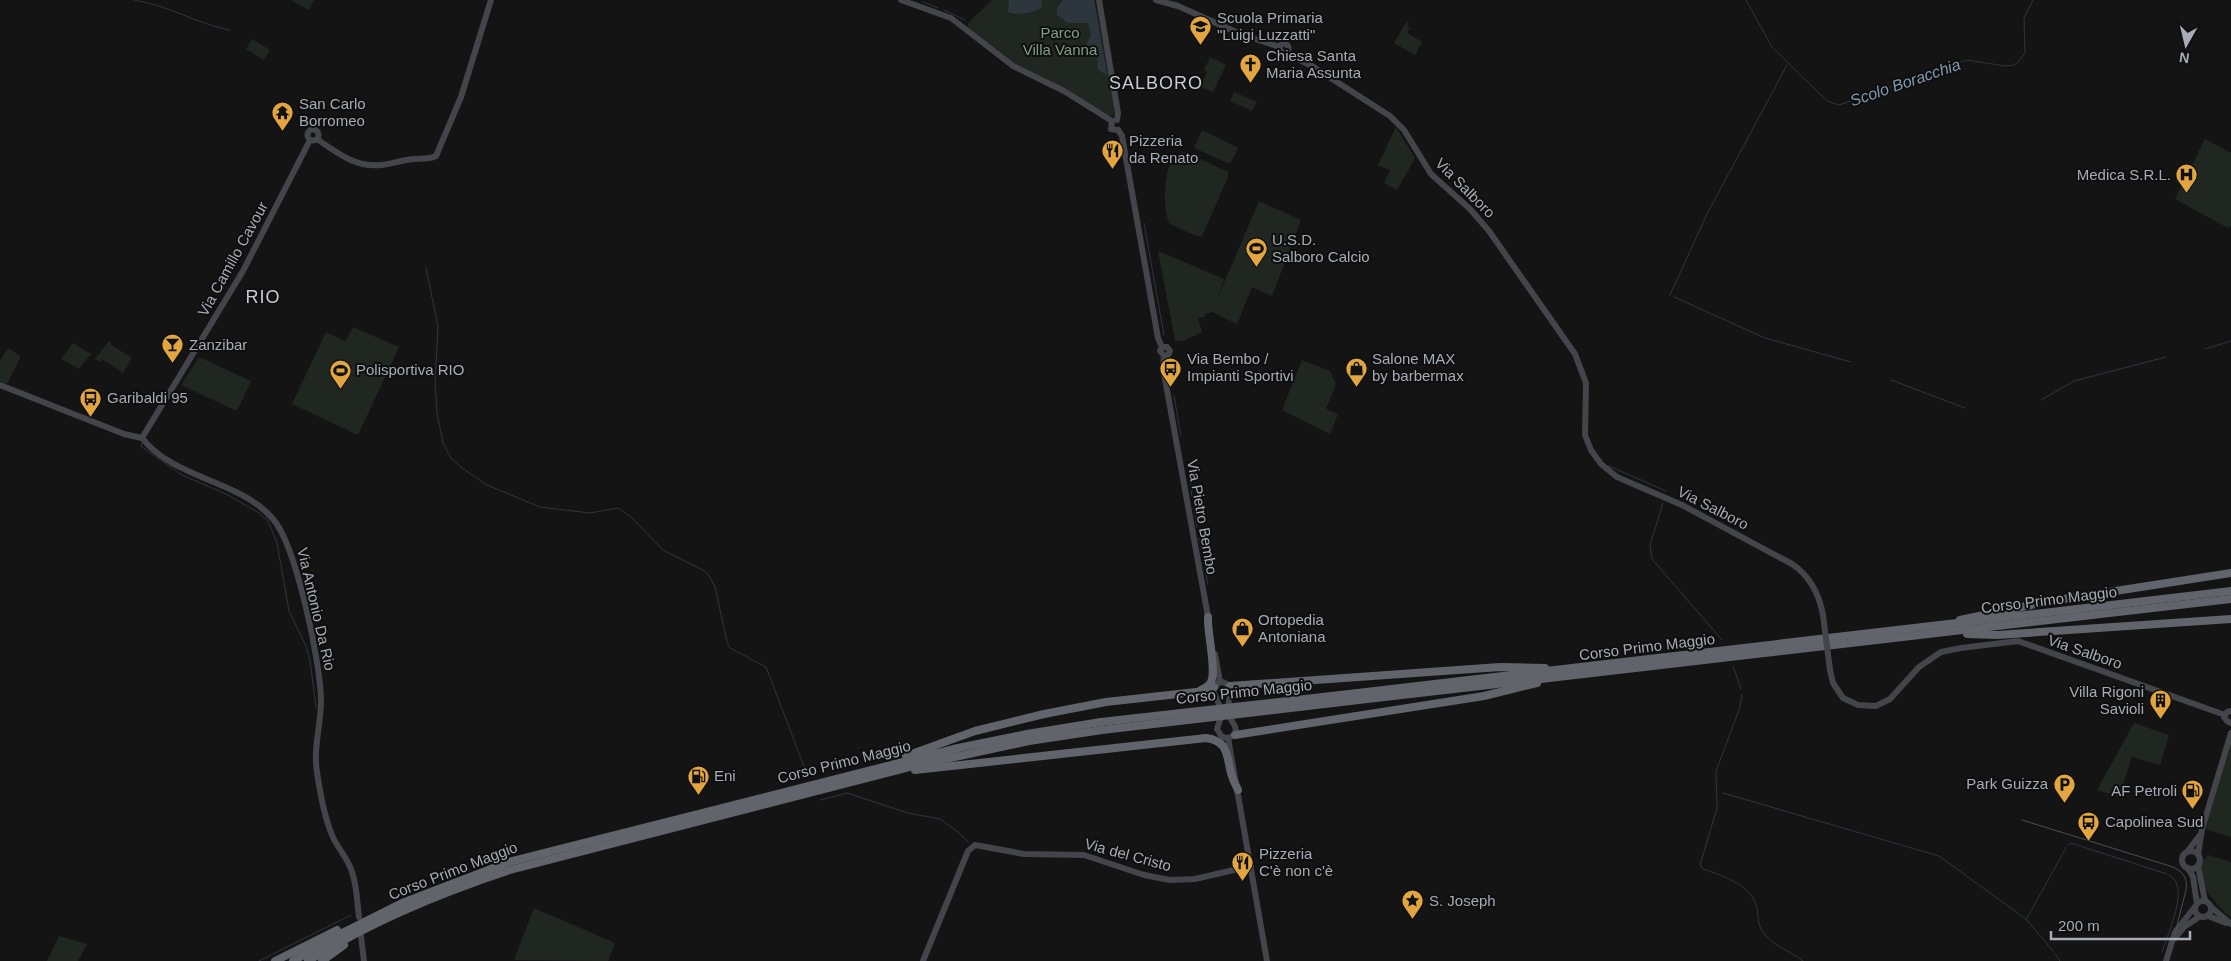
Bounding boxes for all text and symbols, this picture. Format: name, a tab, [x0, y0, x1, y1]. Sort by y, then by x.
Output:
place label: Scuola Primaria "Luigi Luzzatti"	[1217, 9, 1324, 43]
school or university icon: Scuola Primaria "Luigi Luzzatti"	[1189, 15, 1213, 46]
north arrow	[2161, 20, 2211, 70]
park label: Parco Villa Vanna	[1023, 24, 1098, 58]
place label: Chiesa Santa Maria Assunta	[1266, 47, 1362, 81]
text: N	[2178, 49, 2190, 67]
church icon: Chiesa Santa Maria Assunta	[1238, 53, 1262, 84]
water label: Scolo Boracchia	[1848, 56, 1963, 109]
district label: SALBORO	[1109, 73, 1203, 93]
place label: San Carlo Borromeo	[299, 95, 366, 129]
temple icon: San Carlo Borromeo	[271, 101, 295, 132]
place label: Pizzeria da Renato	[1129, 132, 1198, 166]
restaurant icon: Pizzeria da Renato	[1101, 138, 1125, 169]
street label: Via Salboro	[1432, 154, 1499, 221]
hospital icon: Medica S.R.L.	[2175, 163, 2199, 194]
place label: Medica S.R.L.	[2077, 166, 2171, 183]
street label: Via Camillo Cavour	[194, 199, 271, 319]
place label: U.S.D. Salboro Calcio	[1272, 231, 1370, 265]
sports icon: U.S.D. Salboro Calcio	[1244, 237, 1268, 268]
district label: RIO	[245, 287, 281, 307]
bar icon: Zanzibar	[161, 333, 185, 364]
place label: Zanzibar	[189, 336, 247, 353]
place label: Via Bembo / Impianti Sportivi	[1187, 350, 1294, 384]
place label: Salone MAX by barbermax	[1372, 350, 1464, 384]
bus stop icon: Via Bembo / Impianti Sportivi	[1159, 356, 1183, 387]
shop icon: Salone MAX by barbermax	[1344, 356, 1368, 387]
sports icon: Polisportiva RIO	[328, 358, 352, 389]
place label: Polisportiva RIO	[356, 361, 464, 378]
bus stop icon: Garibaldi 95	[79, 386, 103, 417]
place label: Garibaldi 95	[107, 389, 188, 406]
street label: Via Pietro Bembo	[1184, 458, 1221, 576]
street label: Via Salboro	[1675, 482, 1752, 533]
street label: Via Antonio Da Rio	[294, 546, 339, 672]
street label: Corso Primo Maggio	[1980, 583, 2118, 616]
place label: Ortopedia Antoniana	[1258, 611, 1326, 645]
shop icon: Ortopedia Antoniana	[1230, 617, 1254, 648]
street label: Corso Primo Maggio	[1578, 630, 1716, 663]
street label: Via Salboro	[2046, 631, 2124, 672]
street label: Corso Primo Maggio	[1175, 676, 1313, 707]
place label: Villa Rigoni Savioli	[2069, 683, 2144, 717]
building icon: Villa Rigoni Savioli	[2148, 689, 2172, 720]
street label: Corso Primo Maggio	[775, 737, 912, 786]
fuel station icon: Eni	[686, 764, 710, 795]
place label: Eni	[714, 767, 736, 784]
parking icon: Park Guizza	[2052, 772, 2076, 803]
place label: Park Guizza	[1966, 775, 2049, 792]
fuel station icon: AF Petroli	[2181, 779, 2205, 810]
place label: AF Petroli	[2111, 782, 2177, 799]
bus stop icon: Capolinea Sud	[2077, 810, 2101, 841]
place label: Capolinea Sud	[2105, 813, 2203, 830]
street label: Via del Cristo	[1083, 835, 1173, 874]
street label: Corso Primo Maggio	[386, 838, 520, 903]
place label: Pizzeria C'è non c'è	[1259, 845, 1333, 879]
restaurant icon: Pizzeria C'è non c'è	[1231, 851, 1255, 882]
place icon: S. Joseph	[1401, 889, 1425, 920]
place label: S. Joseph	[1429, 892, 1496, 909]
scale bar	[2051, 908, 2190, 940]
text: 200 m	[2058, 917, 2100, 934]

